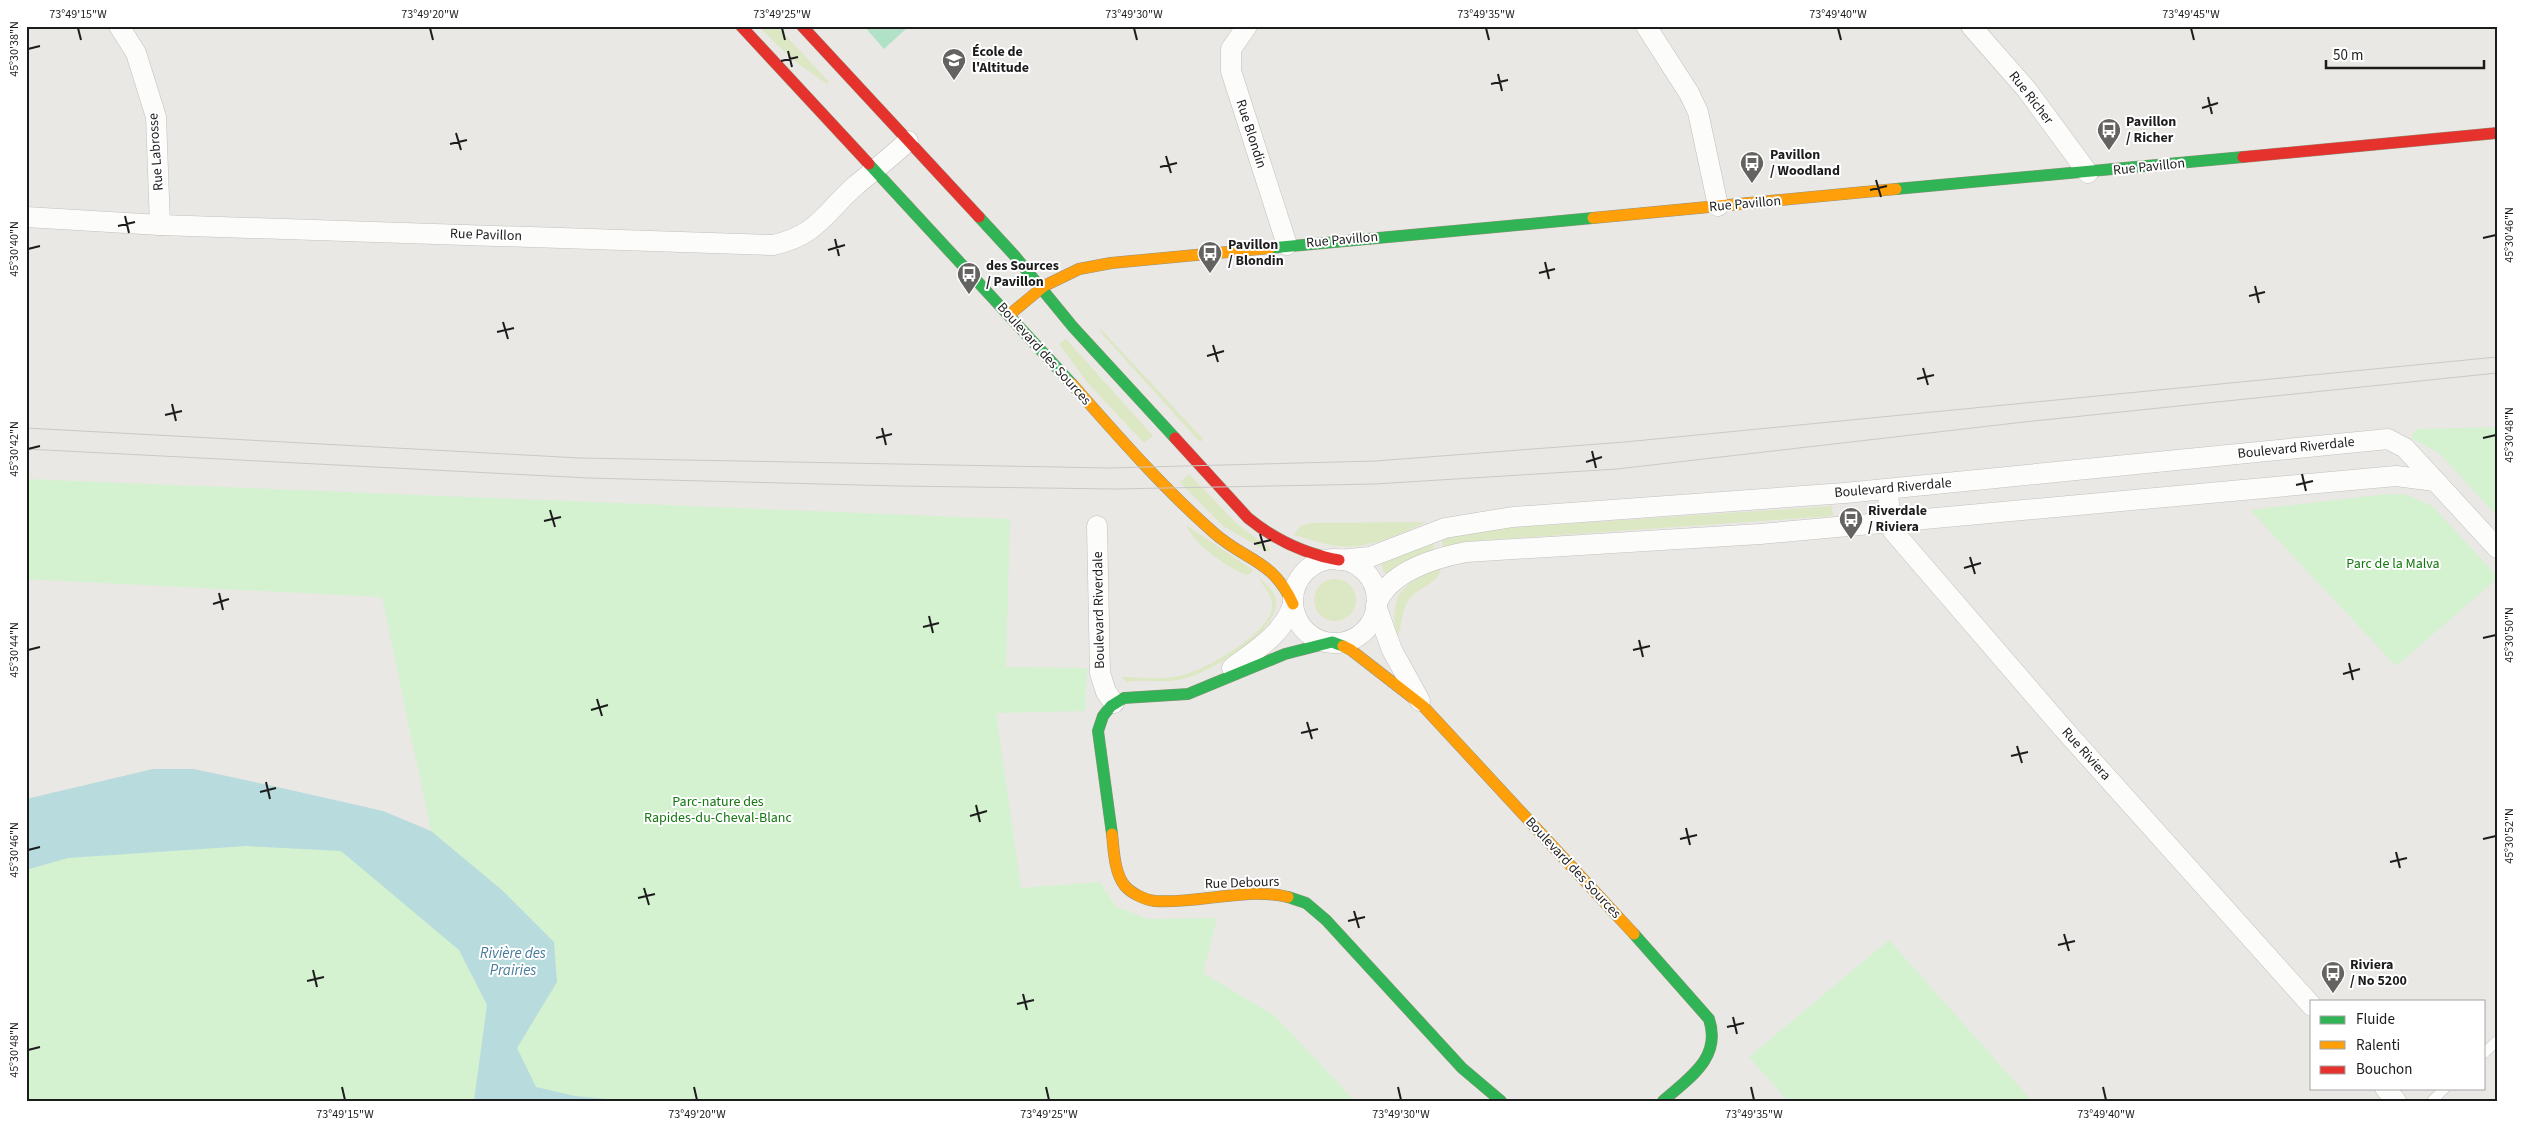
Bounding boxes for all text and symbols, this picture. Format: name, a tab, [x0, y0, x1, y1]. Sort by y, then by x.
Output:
text: 73°49'15"W	[49, 6, 107, 23]
text: 73°49'20"W	[401, 6, 459, 23]
text: 73°49'25"W	[753, 6, 811, 23]
text: 73°49'30"W	[1105, 6, 1163, 23]
text: 73°49'35"W	[1457, 6, 1515, 23]
text: 73°49'40"W	[1809, 6, 1867, 23]
text: 73°49'45"W	[2162, 6, 2220, 23]
text: 45°30'38"N	[6, 21, 23, 77]
scale bar	[2326, 38, 2483, 70]
place label: École de l'Altitude	[972, 42, 1029, 78]
text: 50 m	[2333, 45, 2363, 66]
school or university icon: École de l'Altitude	[941, 47, 967, 81]
street label: Rue Richer	[2004, 67, 2058, 129]
street label: Rue Blondin	[1230, 97, 1272, 171]
street label: Rue Labrosse	[143, 112, 169, 192]
place label: Pavillon / Richer	[2126, 112, 2176, 148]
bus stop icon: Pavillon / Richer	[2096, 117, 2122, 151]
place label: Pavillon / Woodland	[1770, 145, 1840, 181]
bus stop icon: Pavillon / Woodland	[1739, 150, 1765, 184]
street label: Rue Pavillon	[2112, 153, 2186, 181]
street label: Rue Pavillon	[1708, 191, 1782, 217]
text: 45°30'46"N	[2501, 207, 2518, 263]
text: 45°30'40"N	[6, 221, 23, 277]
street label: Rue Pavillon	[450, 224, 522, 246]
street label: Rue Pavillon	[1305, 227, 1379, 253]
place label: Pavillon / Blondin	[1228, 235, 1284, 271]
bus stop icon: Pavillon / Blondin	[1197, 240, 1223, 274]
place label: des Sources / Pavillon	[986, 256, 1059, 292]
bus stop icon: des Sources / Pavillon	[956, 261, 982, 295]
street label: Boulevard des Sources	[992, 298, 1096, 410]
text: 45°30'48"N	[2501, 407, 2518, 463]
text: 45°30'42"N	[6, 421, 23, 477]
street label: Boulevard Riverdale	[2237, 432, 2356, 464]
street label: Boulevard Riverdale	[1834, 473, 1952, 503]
place label: Riverdale / Riviera	[1868, 501, 1927, 537]
bus stop icon: Riverdale / Riviera	[1838, 506, 1864, 540]
street label: Boulevard Riverdale	[1088, 551, 1110, 669]
park label: Parc de la Malva	[2346, 554, 2440, 574]
text: 45°30'50"N	[2501, 607, 2518, 663]
text: 45°30'44"N	[6, 622, 23, 678]
street label: Rue Riviera	[2057, 723, 2115, 785]
park label: Parc-nature des Rapides-du-Cheval-Blanc	[644, 792, 792, 828]
text: 45°30'52"N	[2501, 808, 2518, 864]
street label: Boulevard des Sources	[1521, 813, 1626, 923]
text: 45°30'46"N	[6, 822, 23, 878]
street label: Rue Debours	[1204, 872, 1280, 894]
water label: Rivière des Prairies	[480, 943, 546, 981]
place label: Riviera / No 5200	[2350, 955, 2407, 991]
bus stop icon: Riviera / No 5200	[2320, 960, 2346, 994]
legend	[2310, 1000, 2486, 1090]
text: Fluide	[2356, 1009, 2395, 1030]
text: 45°30'48"N	[6, 1022, 23, 1078]
text: Ralenti	[2356, 1035, 2400, 1056]
text: Bouchon	[2356, 1059, 2412, 1080]
text: 73°49'15"W	[316, 1106, 374, 1123]
text: 73°49'20"W	[668, 1106, 726, 1123]
text: 73°49'25"W	[1020, 1106, 1078, 1123]
text: 73°49'30"W	[1372, 1106, 1430, 1123]
text: 73°49'35"W	[1725, 1106, 1783, 1123]
text: 73°49'40"W	[2077, 1106, 2135, 1123]

